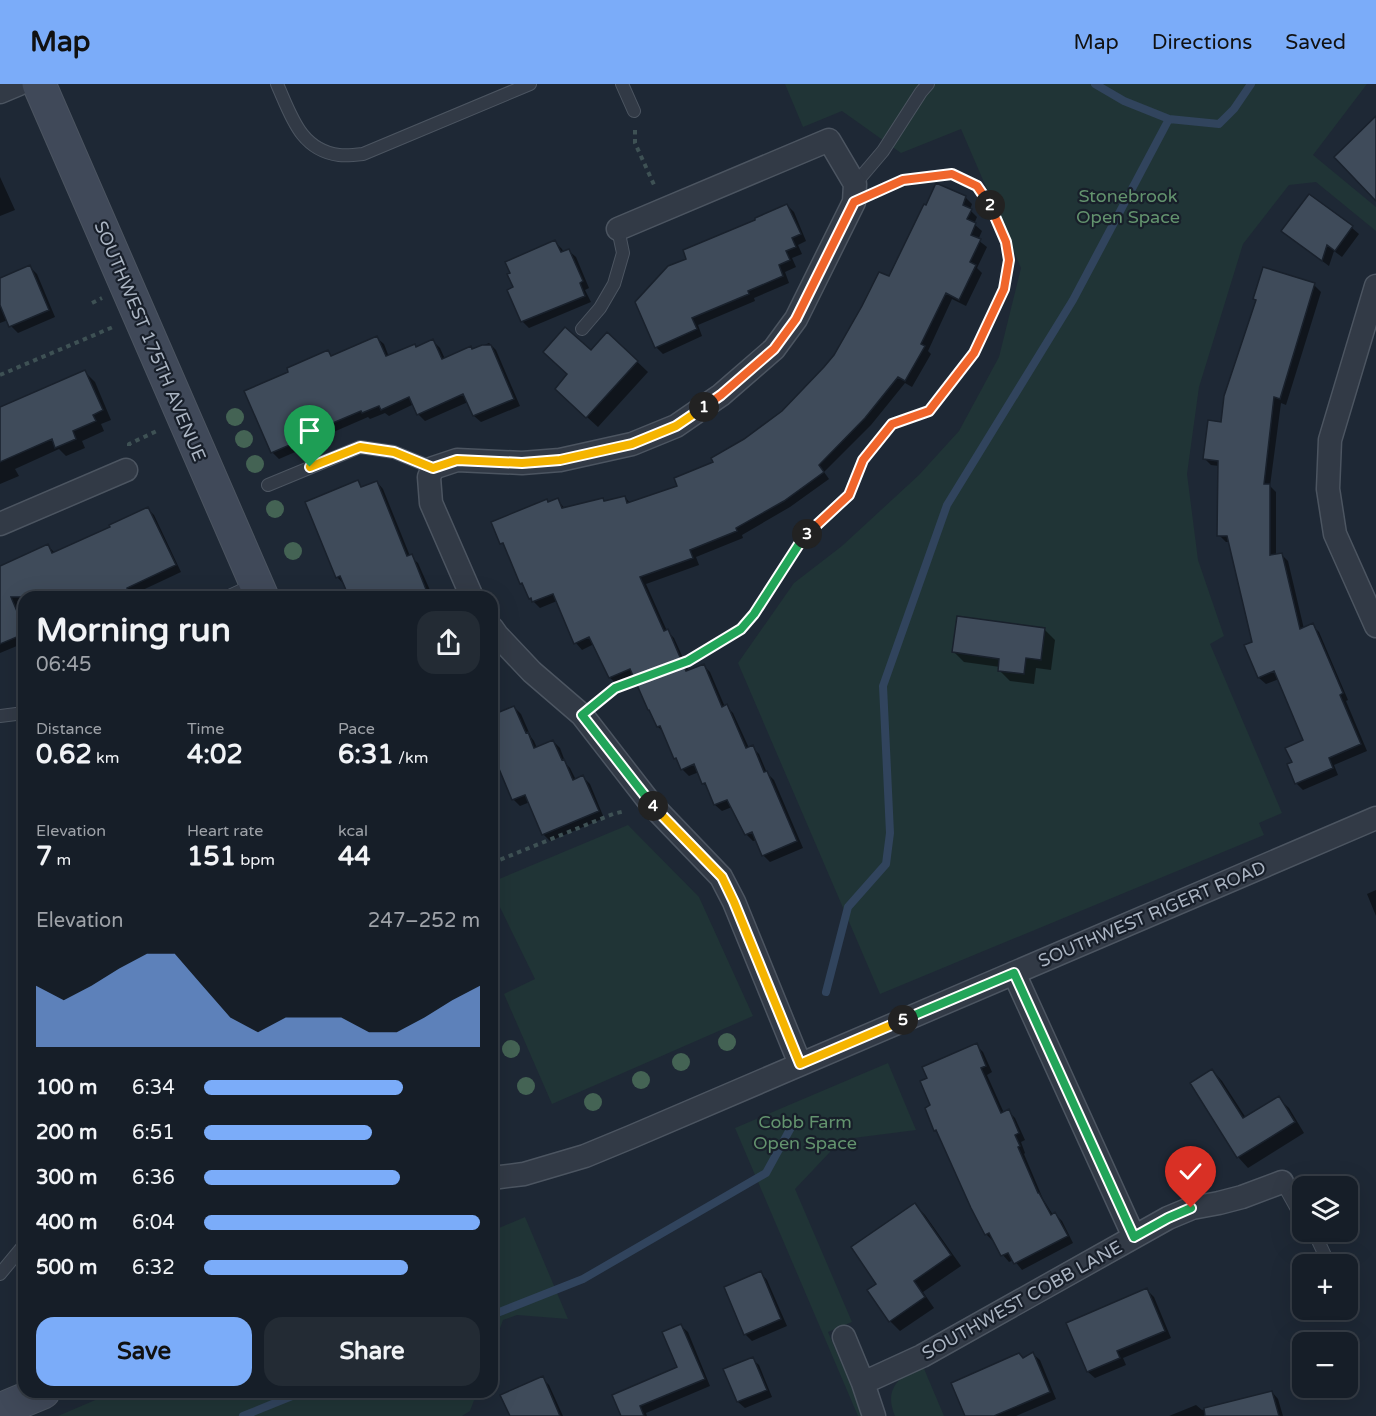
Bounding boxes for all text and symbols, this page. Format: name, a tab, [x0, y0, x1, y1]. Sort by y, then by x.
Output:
text: Map	[30, 25, 90, 59]
text: Map	[1073, 30, 1119, 55]
text: Directions	[1152, 30, 1252, 55]
text: Saved	[1285, 30, 1346, 55]
park label: Stonebrook Open Space	[1076, 185, 1180, 228]
pin: 2	[975, 190, 1005, 220]
text: 2	[985, 195, 995, 215]
street label: SOUTHWEST 175TH AVENUE	[89, 218, 211, 464]
pin: 1	[689, 392, 719, 422]
text: 1	[699, 397, 709, 417]
pin	[284, 405, 335, 467]
icon: arrive	[293, 414, 326, 447]
pin: 3	[792, 519, 822, 549]
text: 3	[802, 524, 812, 544]
text: Morning run	[36, 611, 231, 650]
button: share	[417, 611, 480, 674]
text: 06:45	[36, 653, 91, 677]
text: Distance	[36, 719, 102, 739]
text: Time	[187, 719, 224, 739]
text: Pace	[338, 719, 375, 739]
text: 0.62	[36, 739, 92, 770]
text: 4:02	[187, 739, 243, 770]
text: 6:31	[338, 739, 394, 770]
text: km	[92, 748, 119, 768]
text: /km	[394, 748, 428, 768]
pin: 4	[638, 791, 668, 821]
text: 4	[648, 796, 658, 816]
text: Elevation	[36, 821, 106, 841]
text: Heart rate	[187, 821, 263, 841]
text: kcal	[338, 821, 368, 841]
text: 7	[36, 841, 52, 872]
text: 151	[187, 841, 236, 872]
text: 44	[338, 841, 371, 872]
text: m	[52, 850, 71, 870]
text: bpm	[236, 850, 275, 870]
street label: SOUTHWEST RIGERT ROAD	[1035, 856, 1269, 972]
text: Elevation	[36, 909, 123, 933]
text: 247–252 m	[368, 909, 480, 933]
pin: 5	[888, 1005, 918, 1035]
text: 5	[898, 1010, 908, 1030]
text: 100 m	[36, 1076, 97, 1100]
text: 6:34	[132, 1076, 175, 1100]
park label: Cobb Farm Open Space	[753, 1111, 857, 1154]
text: 200 m	[36, 1121, 97, 1145]
text: 6:51	[132, 1121, 175, 1145]
pin	[1165, 1146, 1216, 1208]
icon: check	[1174, 1155, 1207, 1188]
text: 300 m	[36, 1166, 97, 1190]
text: 6:36	[132, 1166, 175, 1190]
map controls	[1292, 1176, 1358, 1398]
button: layers	[1292, 1176, 1358, 1242]
text: 400 m	[36, 1211, 97, 1235]
text: 6:04	[132, 1211, 175, 1235]
street label: SOUTHWEST COBB LANE	[918, 1236, 1126, 1364]
button: +	[1292, 1254, 1358, 1320]
text: 500 m	[36, 1256, 97, 1280]
text: 6:32	[132, 1256, 175, 1280]
button: Save	[36, 1317, 252, 1386]
button: Share	[264, 1317, 480, 1386]
button: −	[1292, 1332, 1358, 1398]

